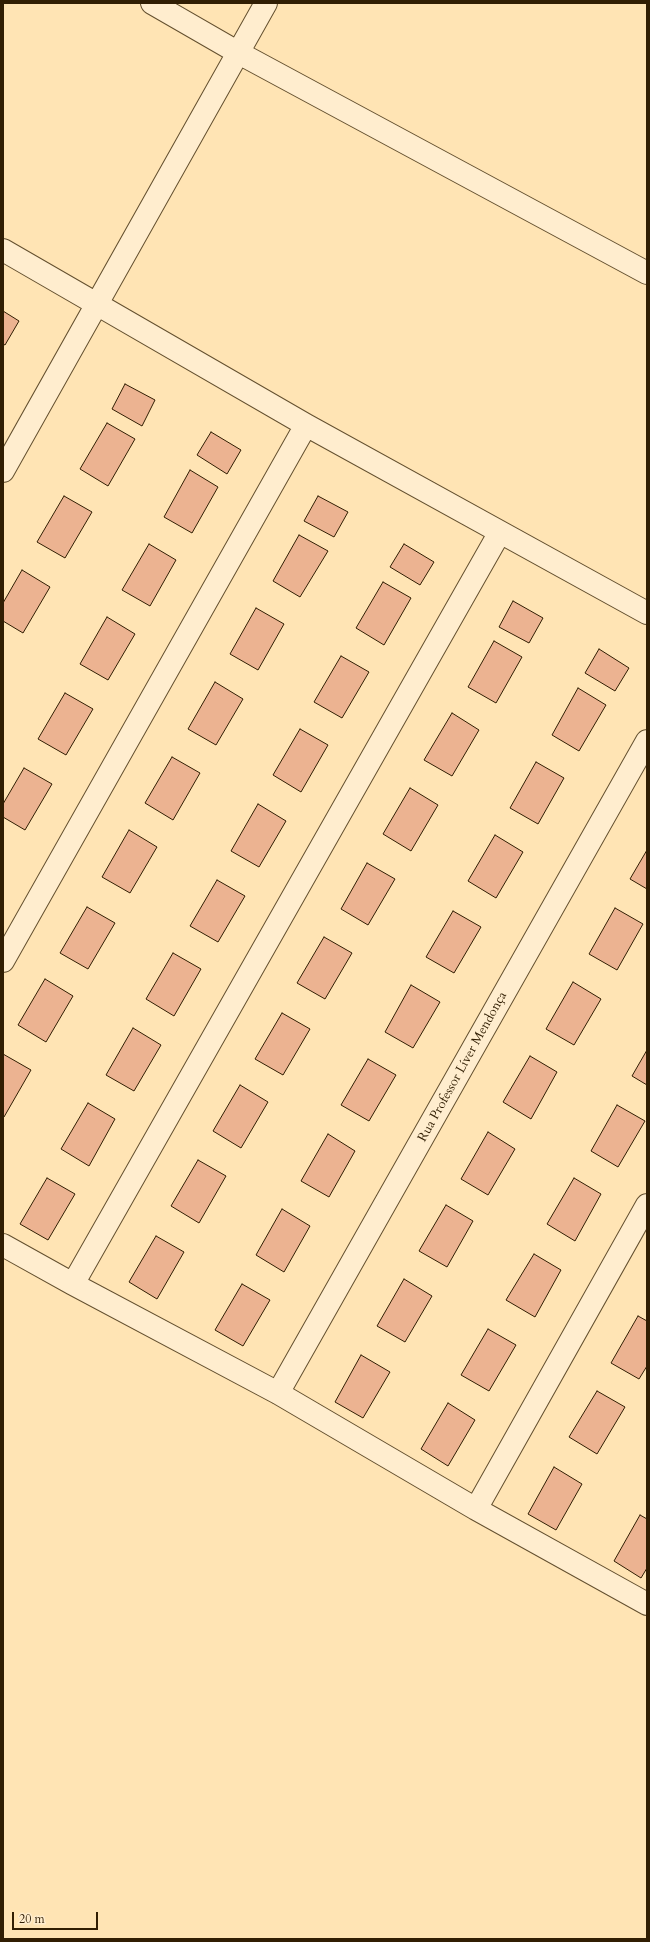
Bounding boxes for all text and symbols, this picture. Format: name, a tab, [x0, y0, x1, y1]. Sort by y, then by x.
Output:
street label: Rua Professor Líver Mendonça	[415, 989, 511, 1145]
scale bar	[14, 1904, 100, 1930]
text: 20 m	[19, 1911, 45, 1927]

